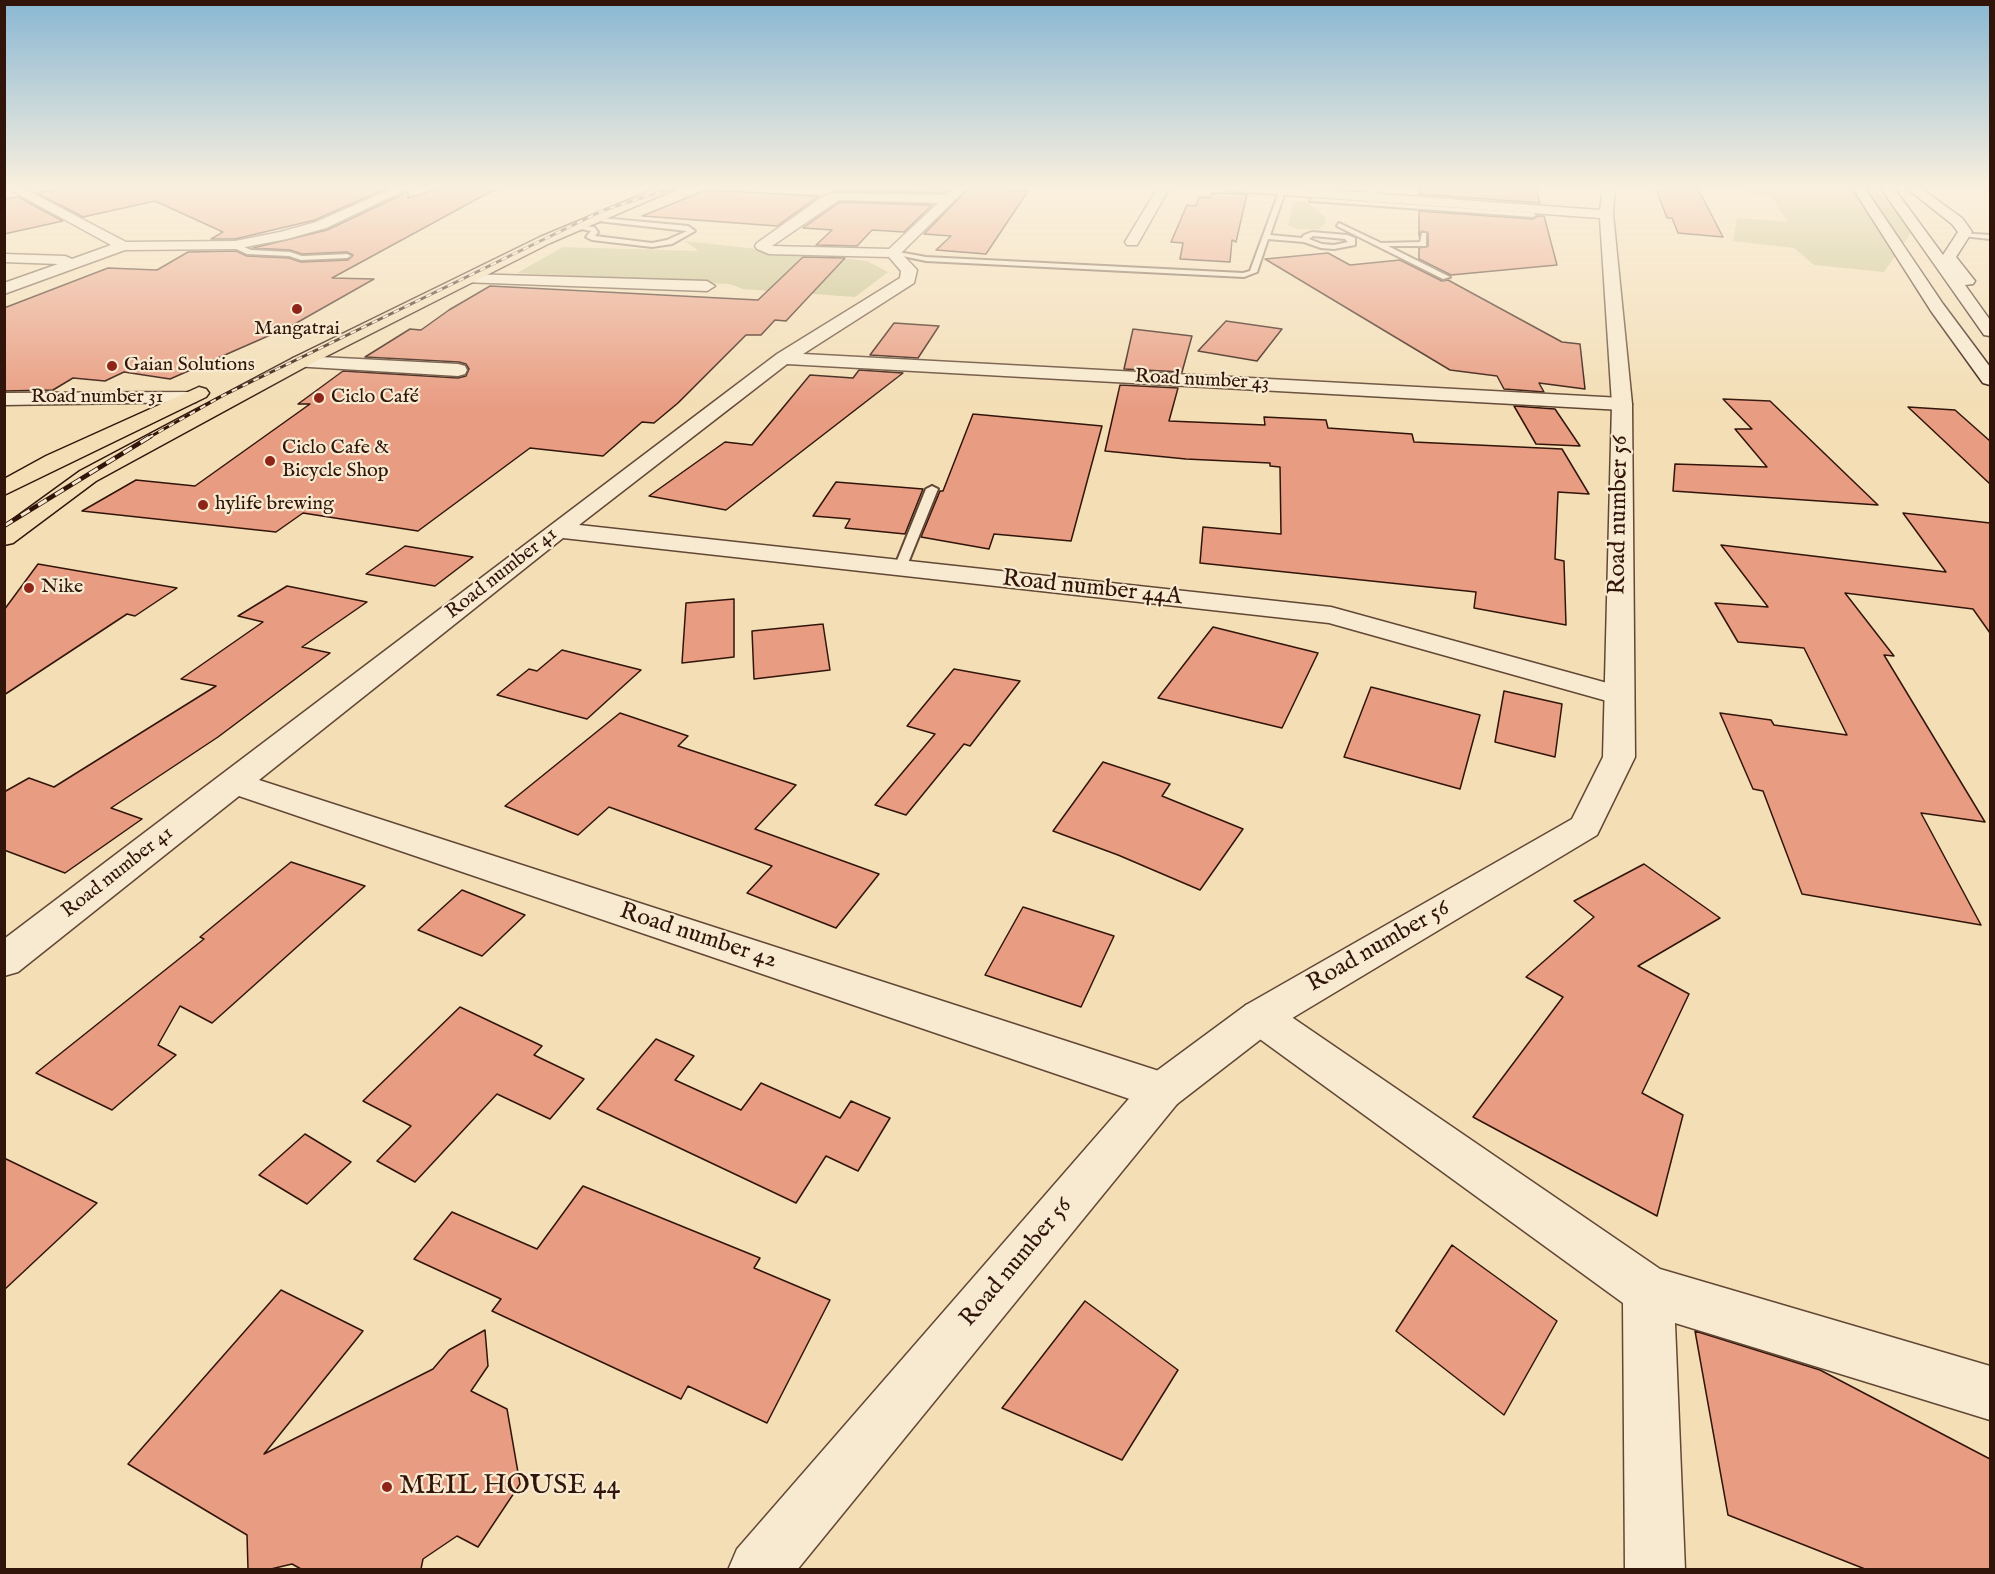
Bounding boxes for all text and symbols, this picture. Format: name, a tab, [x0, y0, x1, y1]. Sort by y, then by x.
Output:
marker: Mangatrai	[290, 302, 304, 316]
place label: Mangatrai	[254, 318, 340, 342]
place label: Gaian Solutions	[124, 354, 255, 378]
marker: Gaian Solutions	[105, 359, 119, 373]
street label: Road number 43	[1134, 365, 1270, 397]
street label: Road number 31	[31, 386, 163, 410]
place label: Ciclo Café	[331, 386, 419, 410]
marker: Ciclo Café	[312, 391, 326, 405]
street label: Road number 56	[1604, 435, 1636, 595]
place label: Ciclo Cafe & Bicycle Shop	[282, 437, 389, 484]
marker: Ciclo Cafe & Bicycle Shop	[263, 454, 277, 468]
place label: hylife brewing	[215, 493, 334, 517]
marker: hylife brewing	[196, 498, 210, 512]
street label: Road number 41	[442, 523, 562, 625]
street label: Road number 44A	[1001, 565, 1183, 613]
place label: Nike	[41, 576, 83, 600]
marker: Nike	[22, 581, 36, 595]
street label: Road number 41	[58, 822, 178, 924]
street label: Road number 56	[1303, 895, 1455, 999]
street label: Road number 42	[616, 898, 780, 976]
street label: Road number 56	[955, 1193, 1079, 1333]
place label: MEIL HOUSE 44	[399, 1470, 620, 1504]
marker: MEIL HOUSE 44	[380, 1480, 394, 1494]

